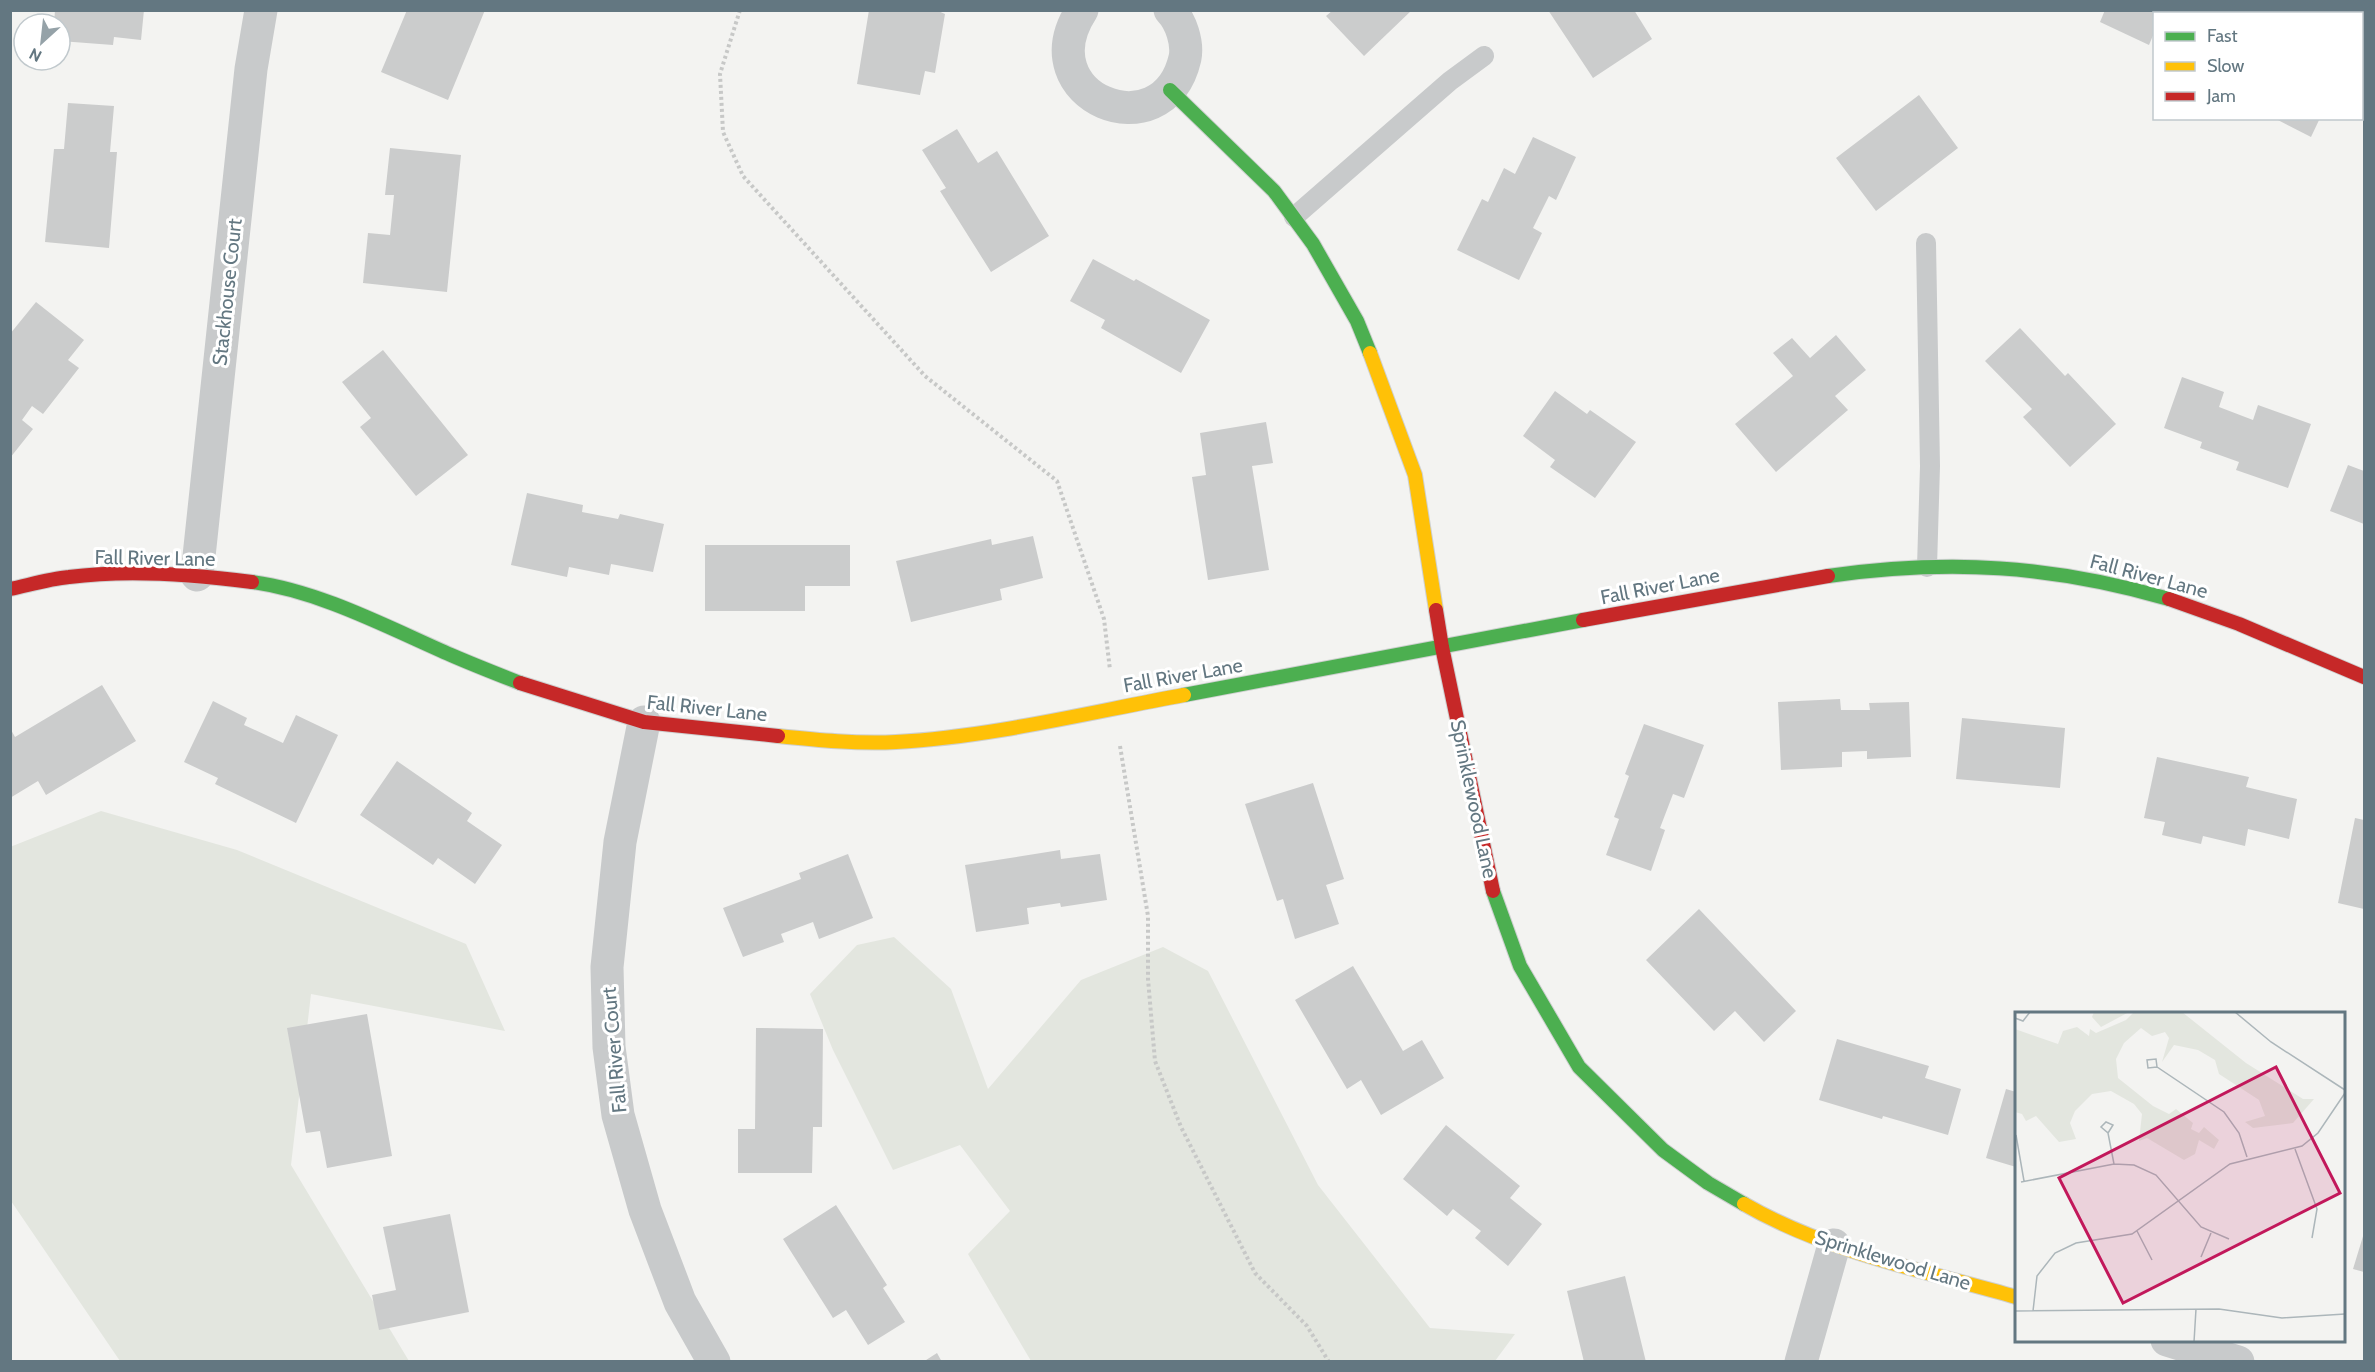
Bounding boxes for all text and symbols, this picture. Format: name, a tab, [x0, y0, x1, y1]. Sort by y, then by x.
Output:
north arrow	[12, 12, 72, 72]
legend	[2153, 12, 2363, 120]
text: Fast	[2207, 25, 2238, 47]
text: N	[26, 44, 45, 66]
text: Slow	[2207, 55, 2244, 77]
text: Jam	[2206, 85, 2236, 107]
street label: Stackhouse Court	[207, 217, 247, 367]
street label: Fall River Lane	[94, 545, 216, 571]
street label: Fall River Lane	[2088, 549, 2210, 603]
street label: Fall River Lane	[1598, 563, 1722, 609]
street label: Fall River Lane	[1121, 653, 1245, 697]
street label: Fall River Lane	[646, 690, 768, 726]
street label: Sprinklewood Lane	[1445, 718, 1503, 880]
street label: Fall River Court	[597, 986, 631, 1114]
inset map	[2015, 1012, 2345, 1342]
street label: Sprinklewood Lane	[1812, 1225, 1974, 1295]

